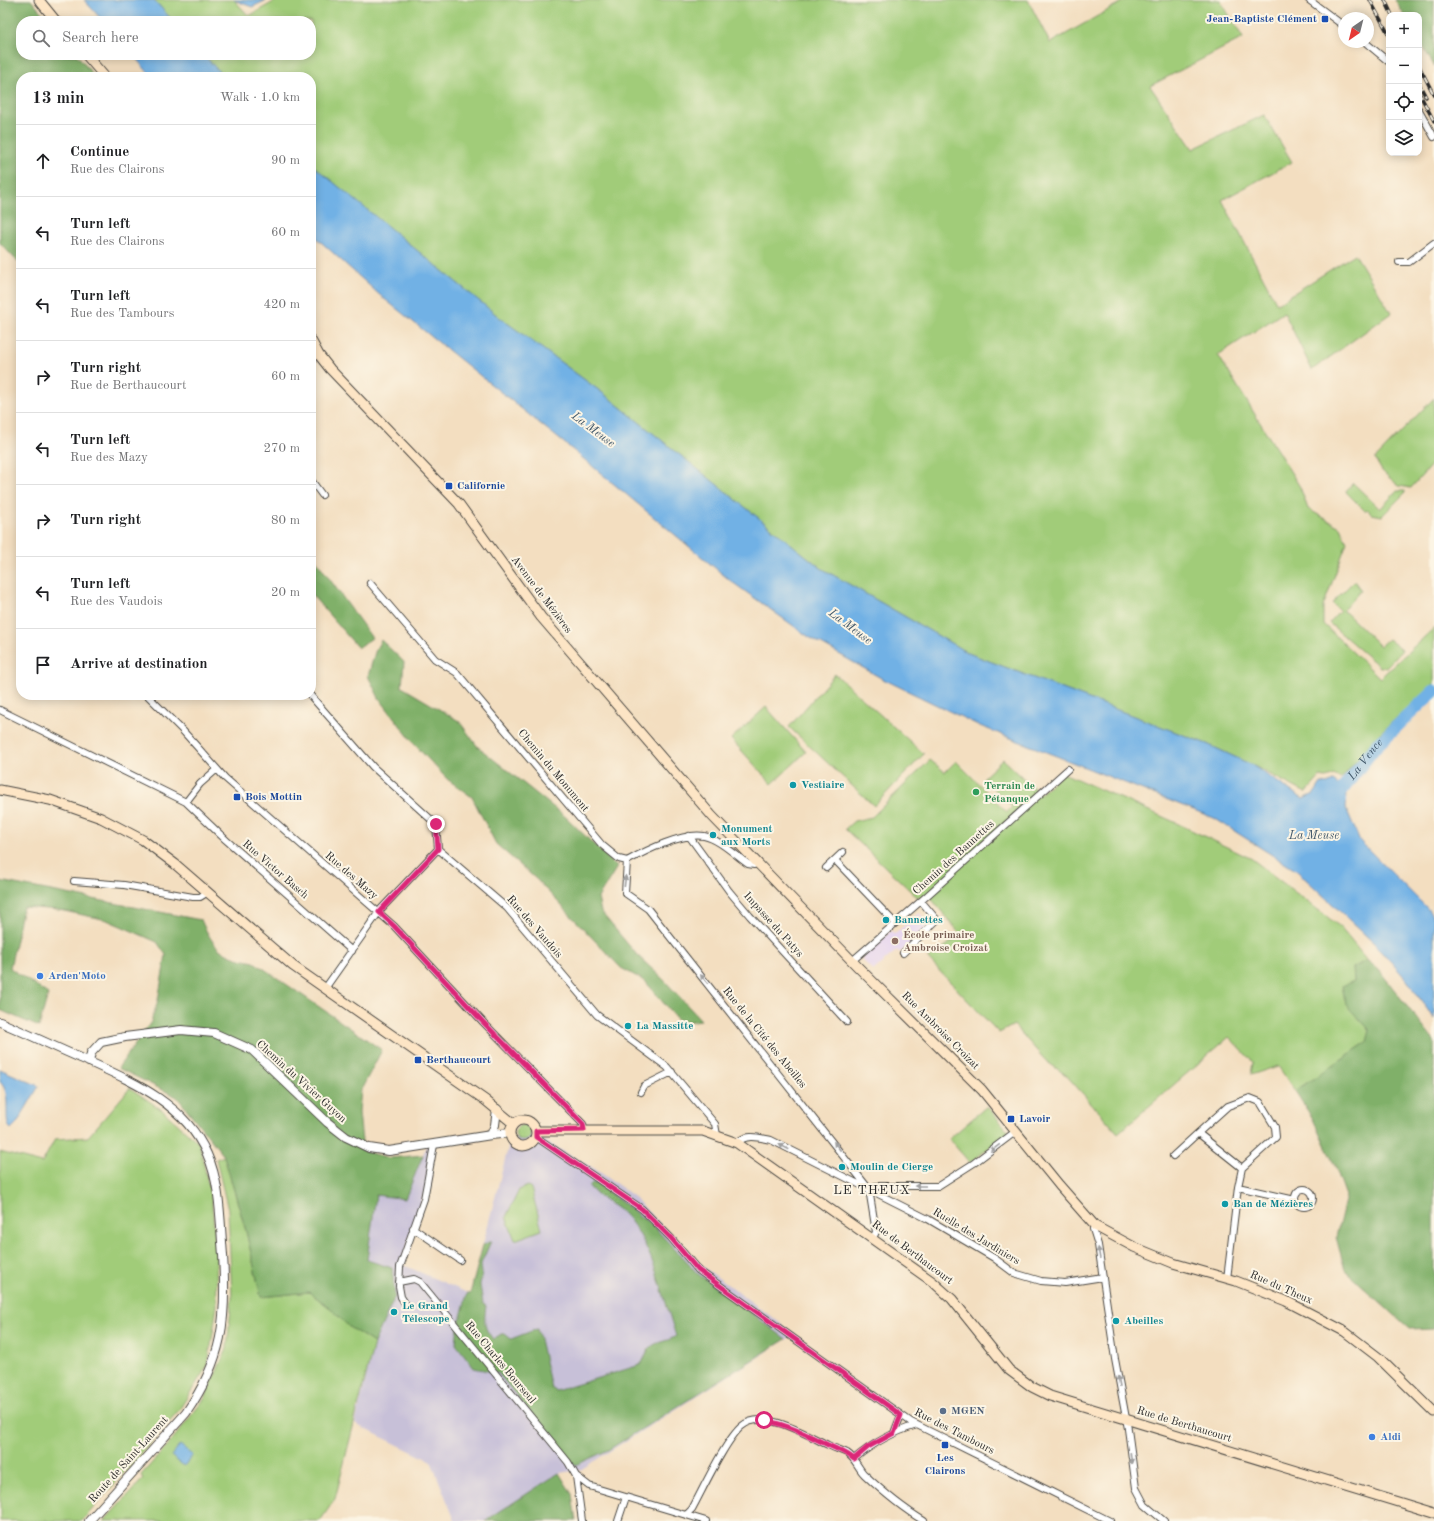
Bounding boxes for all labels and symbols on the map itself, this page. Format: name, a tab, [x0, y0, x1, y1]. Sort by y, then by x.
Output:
north arrow	[1338, 12, 1374, 48]
place label: Jean-Baptiste Clément	[1206, 14, 1317, 25]
marker: Jean-Baptiste Clément	[1320, 14, 1330, 24]
water label: La Meuse	[568, 409, 617, 450]
marker: Californie	[444, 481, 454, 491]
place label: Californie	[457, 481, 505, 492]
street label: Avenue de Mézières	[509, 554, 574, 636]
water label: La Meuse	[825, 606, 874, 647]
street label: Chemin du Monument	[515, 728, 591, 814]
water label: La Vence	[1345, 736, 1386, 783]
marker: Vestiaire	[788, 780, 798, 790]
place label: Vestiaire	[801, 780, 844, 791]
place label: Terrain de Pétanque	[984, 781, 1035, 805]
marker: Terrain de Pétanque	[971, 787, 981, 797]
marker: Bois Mottin	[232, 792, 242, 802]
place label: Bois Mottin	[245, 792, 302, 803]
route end	[427, 815, 445, 833]
street label: Chemin des Bannettes	[911, 819, 997, 897]
place label: Monument aux Morts	[721, 824, 773, 848]
marker: Monument aux Morts	[708, 830, 718, 840]
water label: La Meuse	[1288, 830, 1339, 842]
street label: Rue Victor Basch	[240, 839, 310, 901]
street label: Rue des Mazy	[323, 850, 380, 902]
one-way arrow	[622, 875, 629, 887]
street label: Impasse du Patys	[741, 890, 805, 960]
street label: Rue des Vaudois	[504, 894, 564, 960]
marker: Bannettes	[881, 915, 891, 925]
place label: Bannettes	[894, 915, 943, 926]
place label: École primaire Ambroise Croizat	[903, 928, 988, 954]
marker: École primaire Ambroise Croizat	[890, 936, 900, 946]
marker: Arden'Moto	[35, 971, 45, 981]
place label: Arden'Moto	[48, 971, 106, 982]
one-way arrow	[699, 974, 708, 985]
street label: Rue de la Cité des Abeilles	[720, 986, 808, 1091]
street label: Rue Ambroise Croizat	[899, 990, 981, 1072]
marker: La Massitte	[623, 1021, 633, 1031]
place label: La Massitte	[636, 1021, 693, 1032]
street label: Chemin du Vivier Guyon	[254, 1039, 348, 1125]
marker: Berthaucourt	[413, 1055, 423, 1065]
place label: Berthaucourt	[426, 1055, 491, 1066]
marker: Lavoir	[1006, 1114, 1016, 1124]
place label: Lavoir	[1019, 1114, 1050, 1125]
one-way arrow	[833, 1141, 841, 1152]
one-way arrow	[989, 1143, 1000, 1152]
one-way arrow	[778, 1144, 790, 1150]
marker: Moulin de Cierge	[837, 1162, 847, 1172]
place label: Moulin de Cierge	[850, 1162, 933, 1173]
one-way arrow	[913, 1183, 926, 1189]
district label: LE THEUX	[833, 1184, 911, 1197]
marker: Ban de Mézières	[1220, 1199, 1230, 1209]
place label: Ban de Mézières	[1233, 1199, 1313, 1210]
street label: Ruelle des Jardiniers	[931, 1207, 1022, 1267]
street label: Rue de Berthaucourt	[869, 1219, 955, 1287]
one-way arrow	[1096, 1246, 1102, 1259]
street label: Rue du Theux	[1248, 1269, 1314, 1307]
place label: Le Grand Télescope	[402, 1301, 450, 1325]
marker: Le Grand Télescope	[389, 1307, 399, 1317]
marker: Abeilles	[1111, 1316, 1121, 1326]
place label: Abeilles	[1124, 1316, 1164, 1327]
street label: Rue Charles Bourseul	[463, 1320, 537, 1406]
one-way arrow	[1116, 1375, 1122, 1387]
street label: Rue de Berthaucourt	[1135, 1405, 1233, 1445]
marker: MGEN	[938, 1406, 948, 1416]
place label: MGEN	[951, 1406, 985, 1417]
street label: Rue des Tambours	[912, 1407, 996, 1457]
route start	[755, 1411, 773, 1429]
street label: Route de Saint-Laurent	[87, 1415, 171, 1505]
marker: Aldi	[1367, 1432, 1377, 1442]
place label: Aldi	[1380, 1432, 1401, 1443]
marker: Les Clairons	[940, 1440, 950, 1450]
one-way arrow	[1128, 1452, 1134, 1464]
place label: Les Clairons	[925, 1453, 966, 1477]

